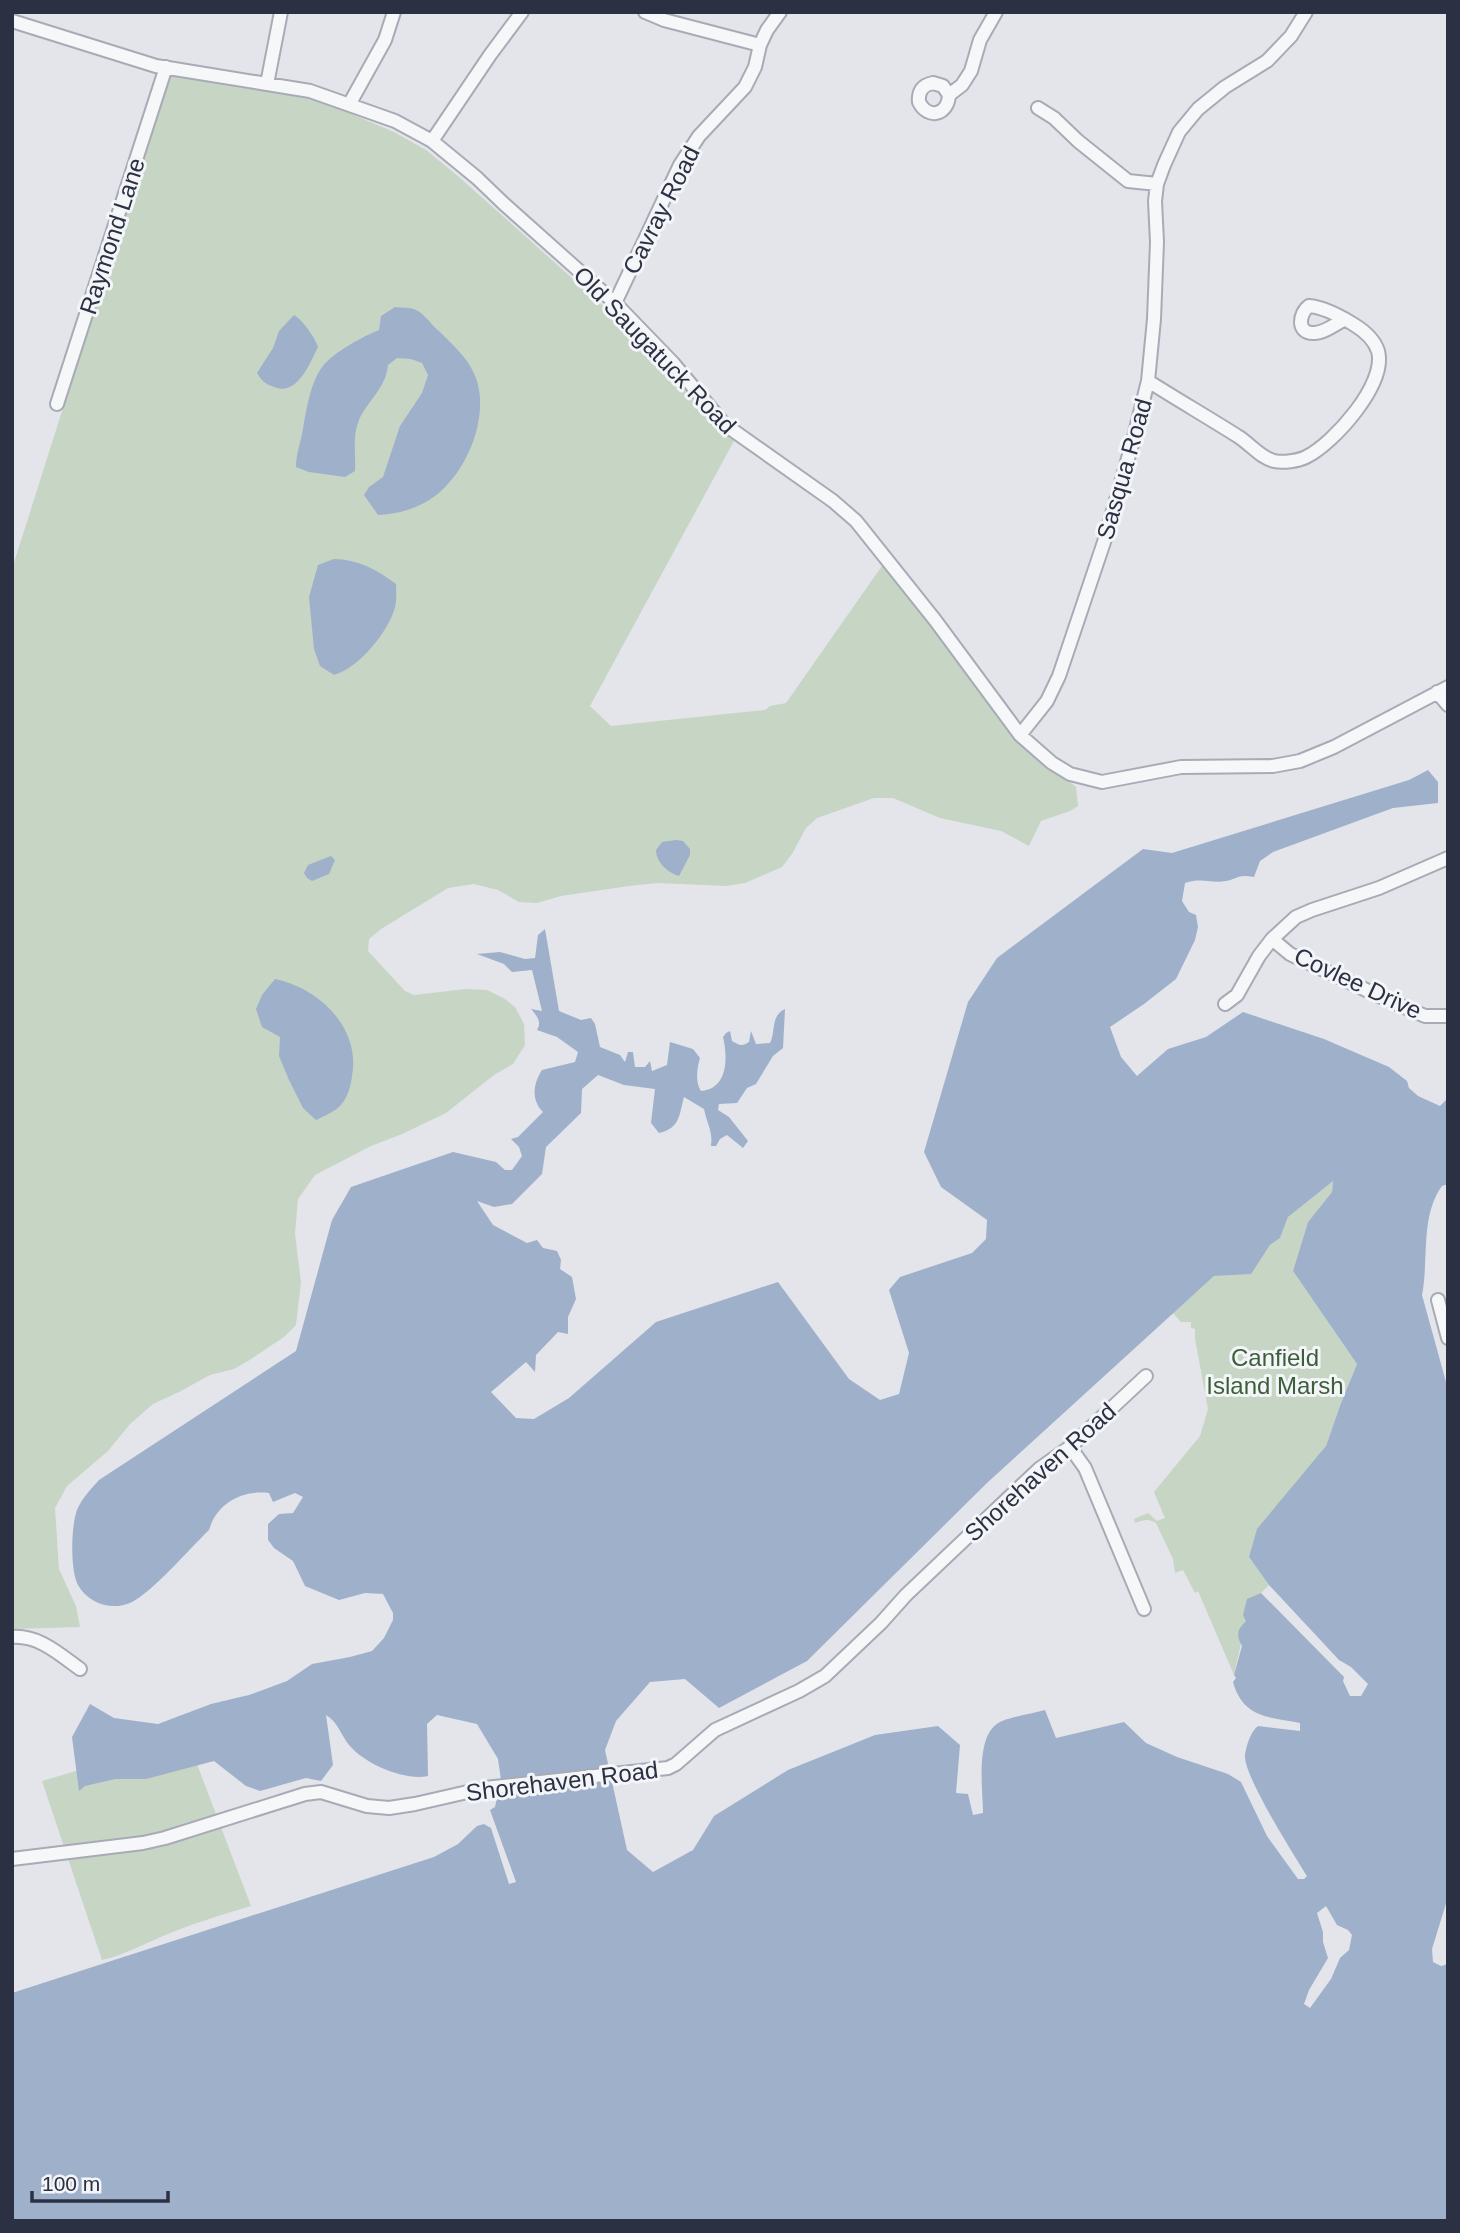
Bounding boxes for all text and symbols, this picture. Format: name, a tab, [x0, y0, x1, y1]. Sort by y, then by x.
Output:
street label: Cavray Road	[617, 141, 705, 279]
street label: Raymond Lane	[74, 154, 150, 318]
street label: Old Saugatuck Road	[568, 261, 742, 439]
street label: Sasqua Road	[1091, 395, 1157, 543]
street label: Covlee Drive	[1290, 942, 1426, 1024]
park label: Canfield Island Marsh	[1206, 1344, 1344, 1399]
street label: Shorehaven Road	[959, 1397, 1121, 1547]
street label: Shorehaven Road	[464, 1756, 660, 1806]
scale bar	[32, 2160, 168, 2204]
text: 100 m	[42, 2172, 100, 2195]

